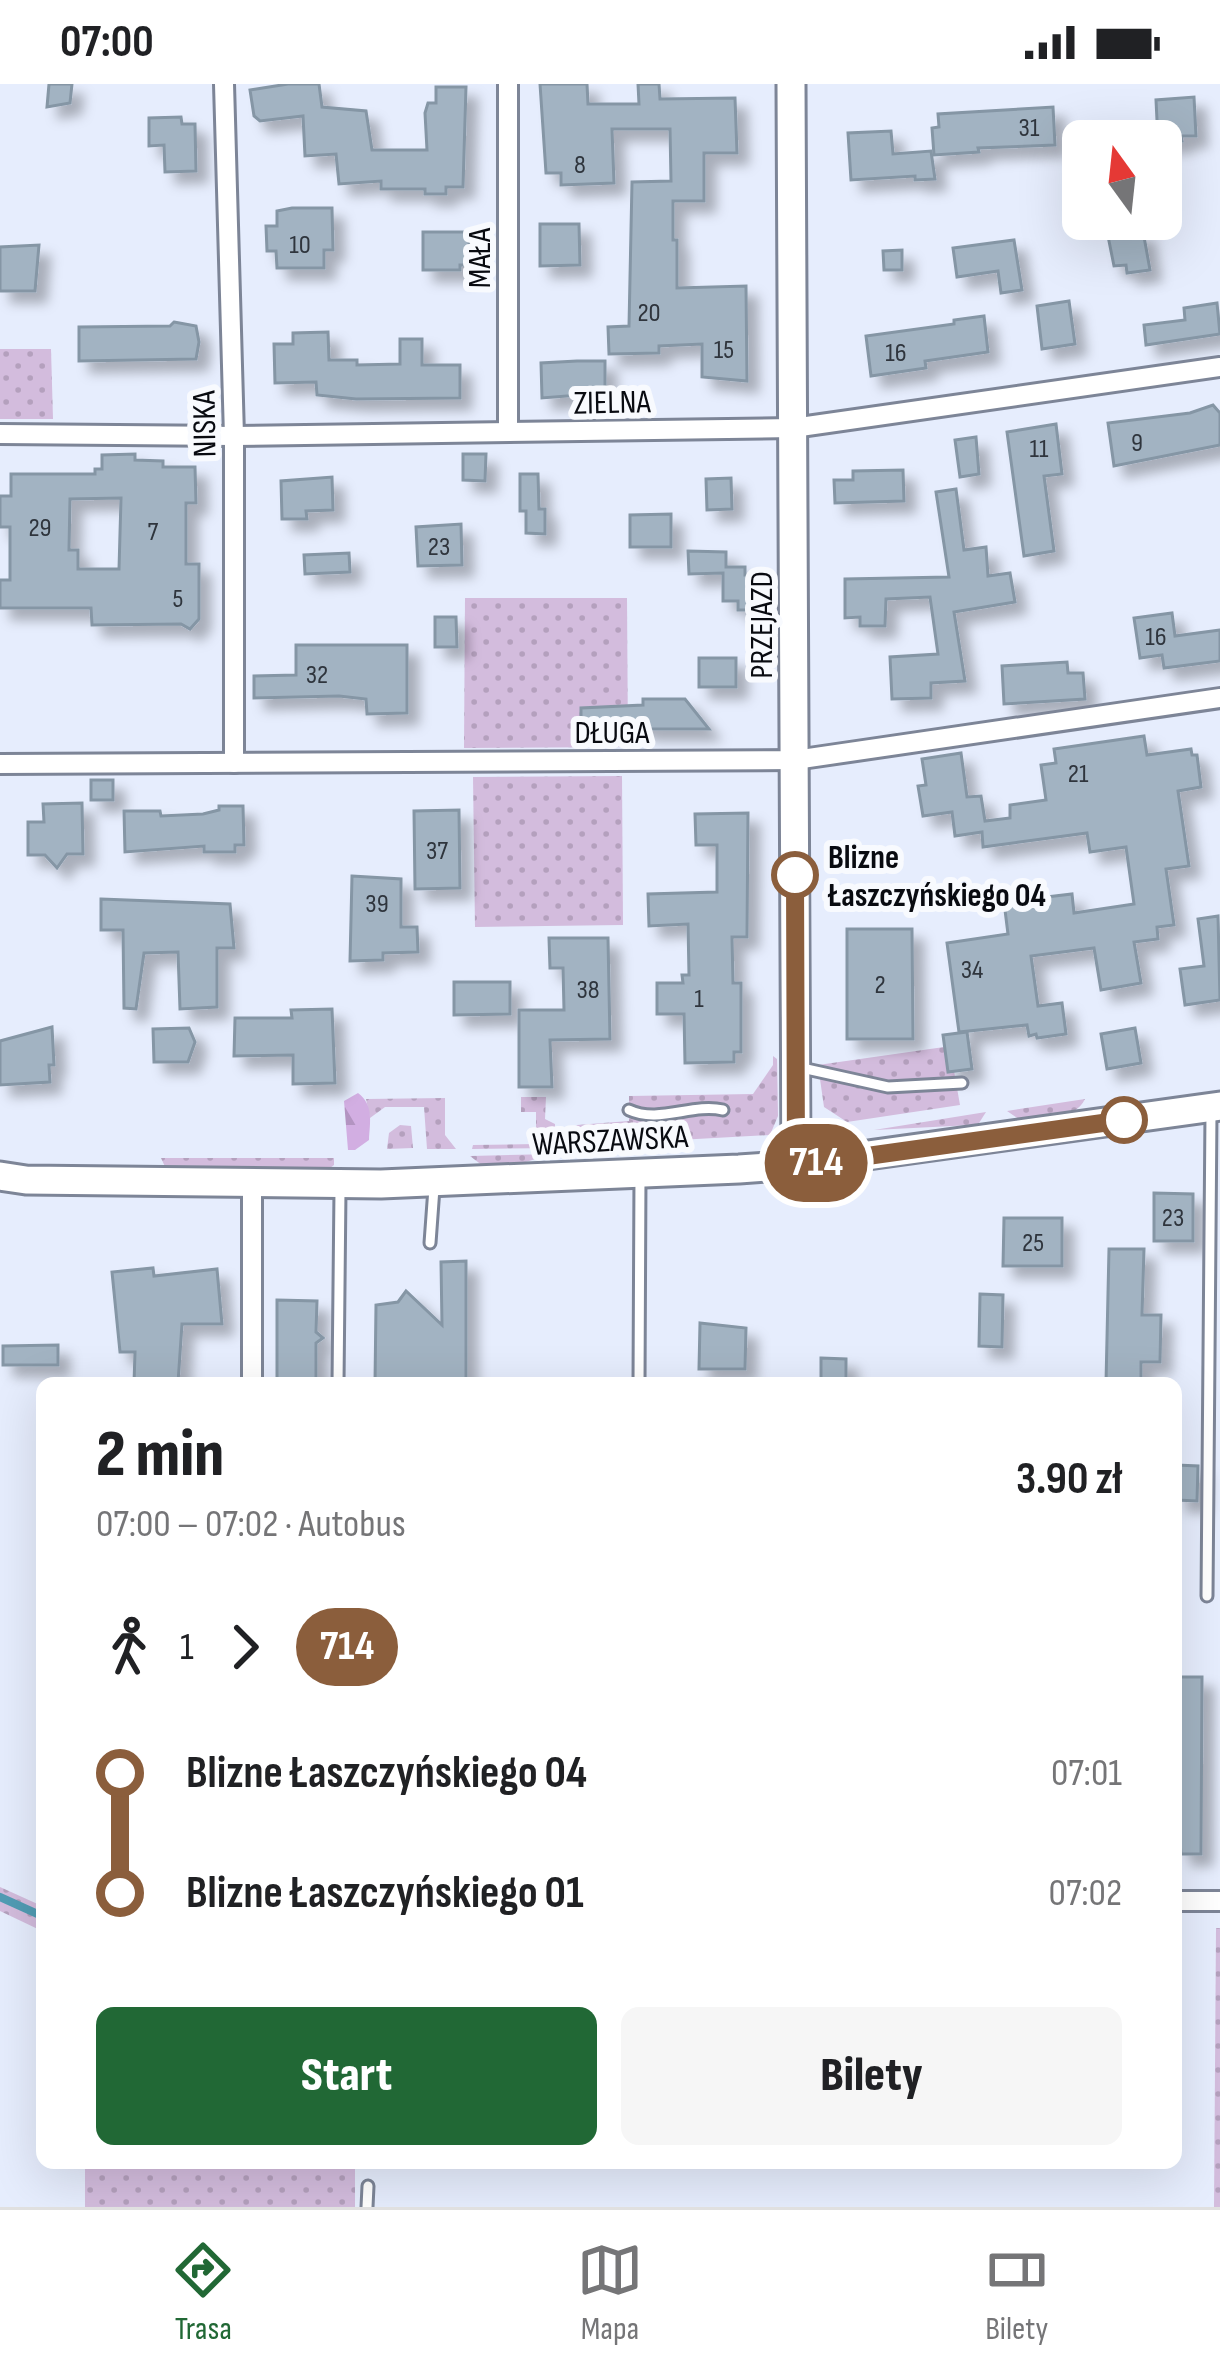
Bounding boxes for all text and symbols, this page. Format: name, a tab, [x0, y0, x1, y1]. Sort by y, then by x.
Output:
text: 07:00	[60, 15, 154, 70]
house number: 31	[1019, 112, 1040, 144]
north arrow	[1062, 120, 1182, 240]
map controls	[1062, 120, 1182, 240]
house number: 8	[574, 149, 586, 181]
street label: MAŁA	[460, 227, 500, 288]
house number: 10	[289, 229, 311, 261]
house number: 20	[637, 297, 661, 329]
house number: 15	[714, 334, 734, 366]
house number: 16	[885, 337, 907, 369]
street label: ZIELNA	[573, 382, 652, 424]
street label: NISKA	[184, 389, 226, 458]
house number: 9	[1131, 427, 1143, 459]
house number: 11	[1030, 433, 1049, 465]
house number: 29	[28, 512, 52, 544]
house number: 7	[148, 516, 159, 548]
house number: 23	[428, 531, 450, 563]
street label: PRZEJAZD	[742, 571, 782, 679]
house number: 5	[173, 583, 183, 615]
house number: 16	[1145, 621, 1167, 653]
house number: 32	[306, 659, 328, 691]
street label: DŁUGA	[575, 713, 650, 753]
house number: 21	[1068, 758, 1089, 790]
house number: 37	[426, 835, 448, 867]
place label: Blizne Łaszczyńskiego 04	[827, 838, 1046, 916]
marker: Blizne Łaszczyńskiego 04	[773, 853, 817, 897]
house number: 39	[365, 888, 389, 920]
house number: 34	[961, 954, 983, 986]
house number: 2	[874, 969, 886, 1001]
house number: 38	[576, 974, 600, 1006]
house number: 1	[694, 983, 704, 1015]
unlabelled marker	[1102, 1098, 1146, 1142]
street label: WARSZAWSKA	[531, 1117, 690, 1165]
line badge: 714	[747, 1124, 885, 1202]
text: 714	[789, 1137, 843, 1188]
house number: 23	[1162, 1202, 1184, 1234]
house number: 25	[1022, 1227, 1044, 1259]
text: 2 min	[96, 1416, 224, 1495]
text: 3.90 zł	[1016, 1452, 1122, 1507]
text: 07:00 – 07:02 · Autobus	[96, 1501, 406, 1548]
icon: walk	[96, 1614, 162, 1680]
icon: forward	[212, 1614, 278, 1680]
text: 714	[320, 1621, 374, 1672]
text: 1	[180, 1624, 194, 1671]
text: Blizne Łaszczyńskiego 04	[186, 1746, 587, 1801]
text: 07:01	[1051, 1750, 1122, 1797]
text: Blizne Łaszczyńskiego 01	[186, 1866, 584, 1921]
text: 07:02	[1049, 1870, 1122, 1917]
button: Start	[96, 2007, 597, 2145]
button: Bilety	[621, 2007, 1122, 2145]
tab: Trasa	[170, 2237, 236, 2349]
tab: Mapa	[577, 2237, 643, 2349]
tab: Bilety	[984, 2237, 1050, 2349]

